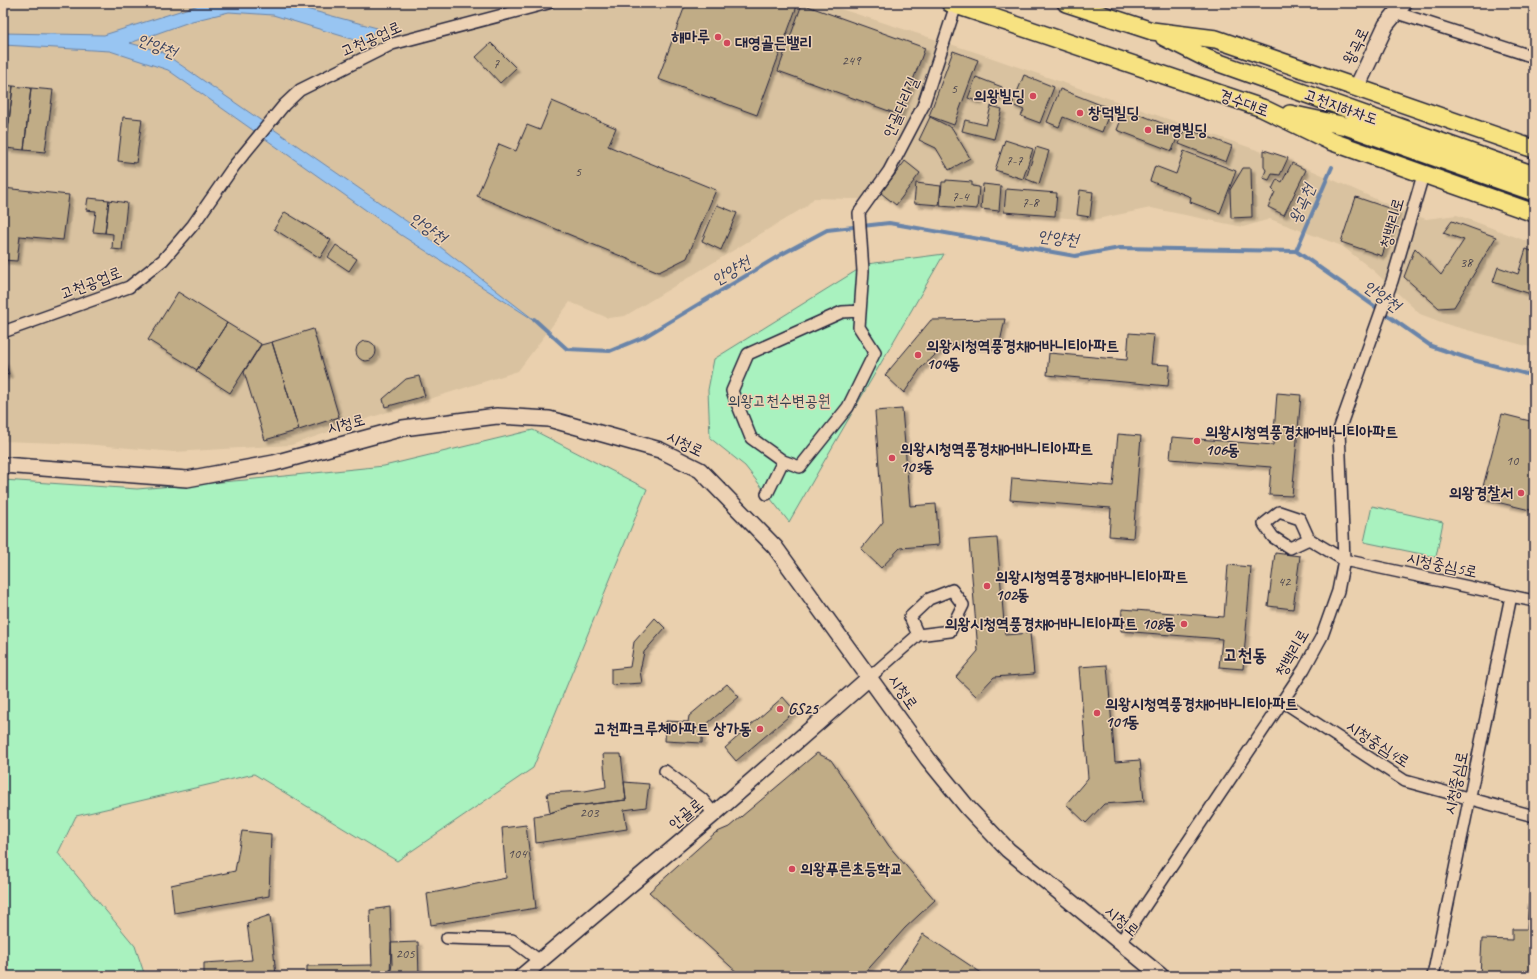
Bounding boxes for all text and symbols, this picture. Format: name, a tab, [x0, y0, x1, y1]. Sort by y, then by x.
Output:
street label: 고천공업로	[338, 17, 404, 61]
street label: 왕곡로	[1339, 24, 1373, 68]
place label: 해마루	[670, 27, 710, 47]
water label: 안양천	[134, 29, 182, 64]
marker: 해마루	[713, 32, 723, 42]
place label: 대영골든밸리	[735, 33, 812, 53]
marker: 대영골든밸리	[722, 38, 732, 48]
house number: 249	[842, 52, 862, 69]
house number: 7	[493, 55, 500, 72]
street label: 안골다리길	[879, 73, 923, 140]
house number: 5	[951, 80, 958, 97]
street label: 고천지하차도	[1301, 84, 1381, 130]
street label: 경수대로	[1216, 85, 1272, 121]
place label: 의왕빌딩	[974, 86, 1025, 106]
marker: 의왕빌딩	[1028, 91, 1038, 101]
place label: 창덕빌딩	[1088, 103, 1140, 123]
marker: 창덕빌딩	[1075, 108, 1085, 118]
place label: 태영빌딩	[1156, 120, 1208, 140]
marker: 태영빌딩	[1143, 125, 1153, 135]
house number: 7-7	[1005, 152, 1023, 169]
house number: 5	[575, 163, 582, 180]
water label: 왕곡천	[1284, 179, 1321, 227]
house number: 7-4	[951, 188, 970, 205]
house number: 7-8	[1021, 194, 1040, 211]
street label: 청백리로	[1375, 195, 1409, 251]
water label: 안양천	[405, 208, 453, 250]
water label: 안양천	[1036, 225, 1082, 251]
water label: 안양천	[708, 250, 756, 290]
house number: 38	[1460, 254, 1474, 271]
street label: 고천공업로	[57, 262, 125, 304]
water label: 안양천	[1359, 276, 1407, 318]
place label: 의왕시청역풍경채어바니티아파트 104동	[926, 336, 1119, 374]
marker: 의왕시청역풍경채어바니티아파트 104동	[913, 350, 923, 360]
park label: 의왕고천수변공원	[728, 391, 831, 411]
street label: 시청로	[325, 409, 367, 439]
place label: 의왕시청역풍경채어바니티아파트 106동	[1205, 422, 1398, 460]
street label: 시청로	[663, 427, 707, 461]
marker: 의왕시청역풍경채어바니티아파트 106동	[1192, 436, 1202, 446]
place label: 의왕시청역풍경채어바니티아파트 103동	[900, 439, 1093, 477]
house number: 10	[1506, 452, 1520, 469]
marker: 의왕시청역풍경채어바니티아파트 103동	[887, 453, 897, 463]
place label: 의왕경찰서	[1449, 483, 1513, 503]
marker: 의왕경찰서	[1516, 488, 1526, 498]
street label: 시청중심5로	[1405, 548, 1479, 582]
place label: 의왕시청역풍경채어바니티아파트 102동	[995, 567, 1188, 605]
house number: 42	[1278, 573, 1292, 590]
marker: 의왕시청역풍경채어바니티아파트 102동	[982, 581, 992, 591]
place label: 의왕시청역풍경채어바니티아파트 108동	[945, 614, 1176, 634]
marker: 의왕시청역풍경채어바니티아파트 108동	[1179, 619, 1189, 629]
street label: 청백리로	[1270, 626, 1314, 680]
district label: 고천동	[1223, 644, 1267, 666]
street label: 시청로	[884, 670, 922, 714]
place label: 의왕시청역풍경채어바니티아파트 101동	[1105, 694, 1298, 732]
place label: GS25	[788, 699, 820, 719]
marker: GS25	[775, 704, 785, 714]
marker: 의왕시청역풍경채어바니티아파트 101동	[1092, 708, 1102, 718]
street label: 시청중심4로	[1343, 716, 1413, 772]
place label: 고천파크루체아파트 상가동	[594, 719, 752, 739]
marker: 고천파크루체아파트 상가동	[755, 724, 765, 734]
street label: 시청중심로	[1440, 749, 1472, 817]
street label: 안골로	[665, 794, 707, 834]
house number: 203	[580, 804, 600, 821]
house number: 104	[508, 845, 528, 862]
place label: 의왕푸른초등학교	[800, 859, 903, 879]
marker: 의왕푸른초등학교	[787, 864, 797, 874]
street label: 시청로	[1101, 901, 1143, 941]
house number: 205	[396, 945, 415, 962]

